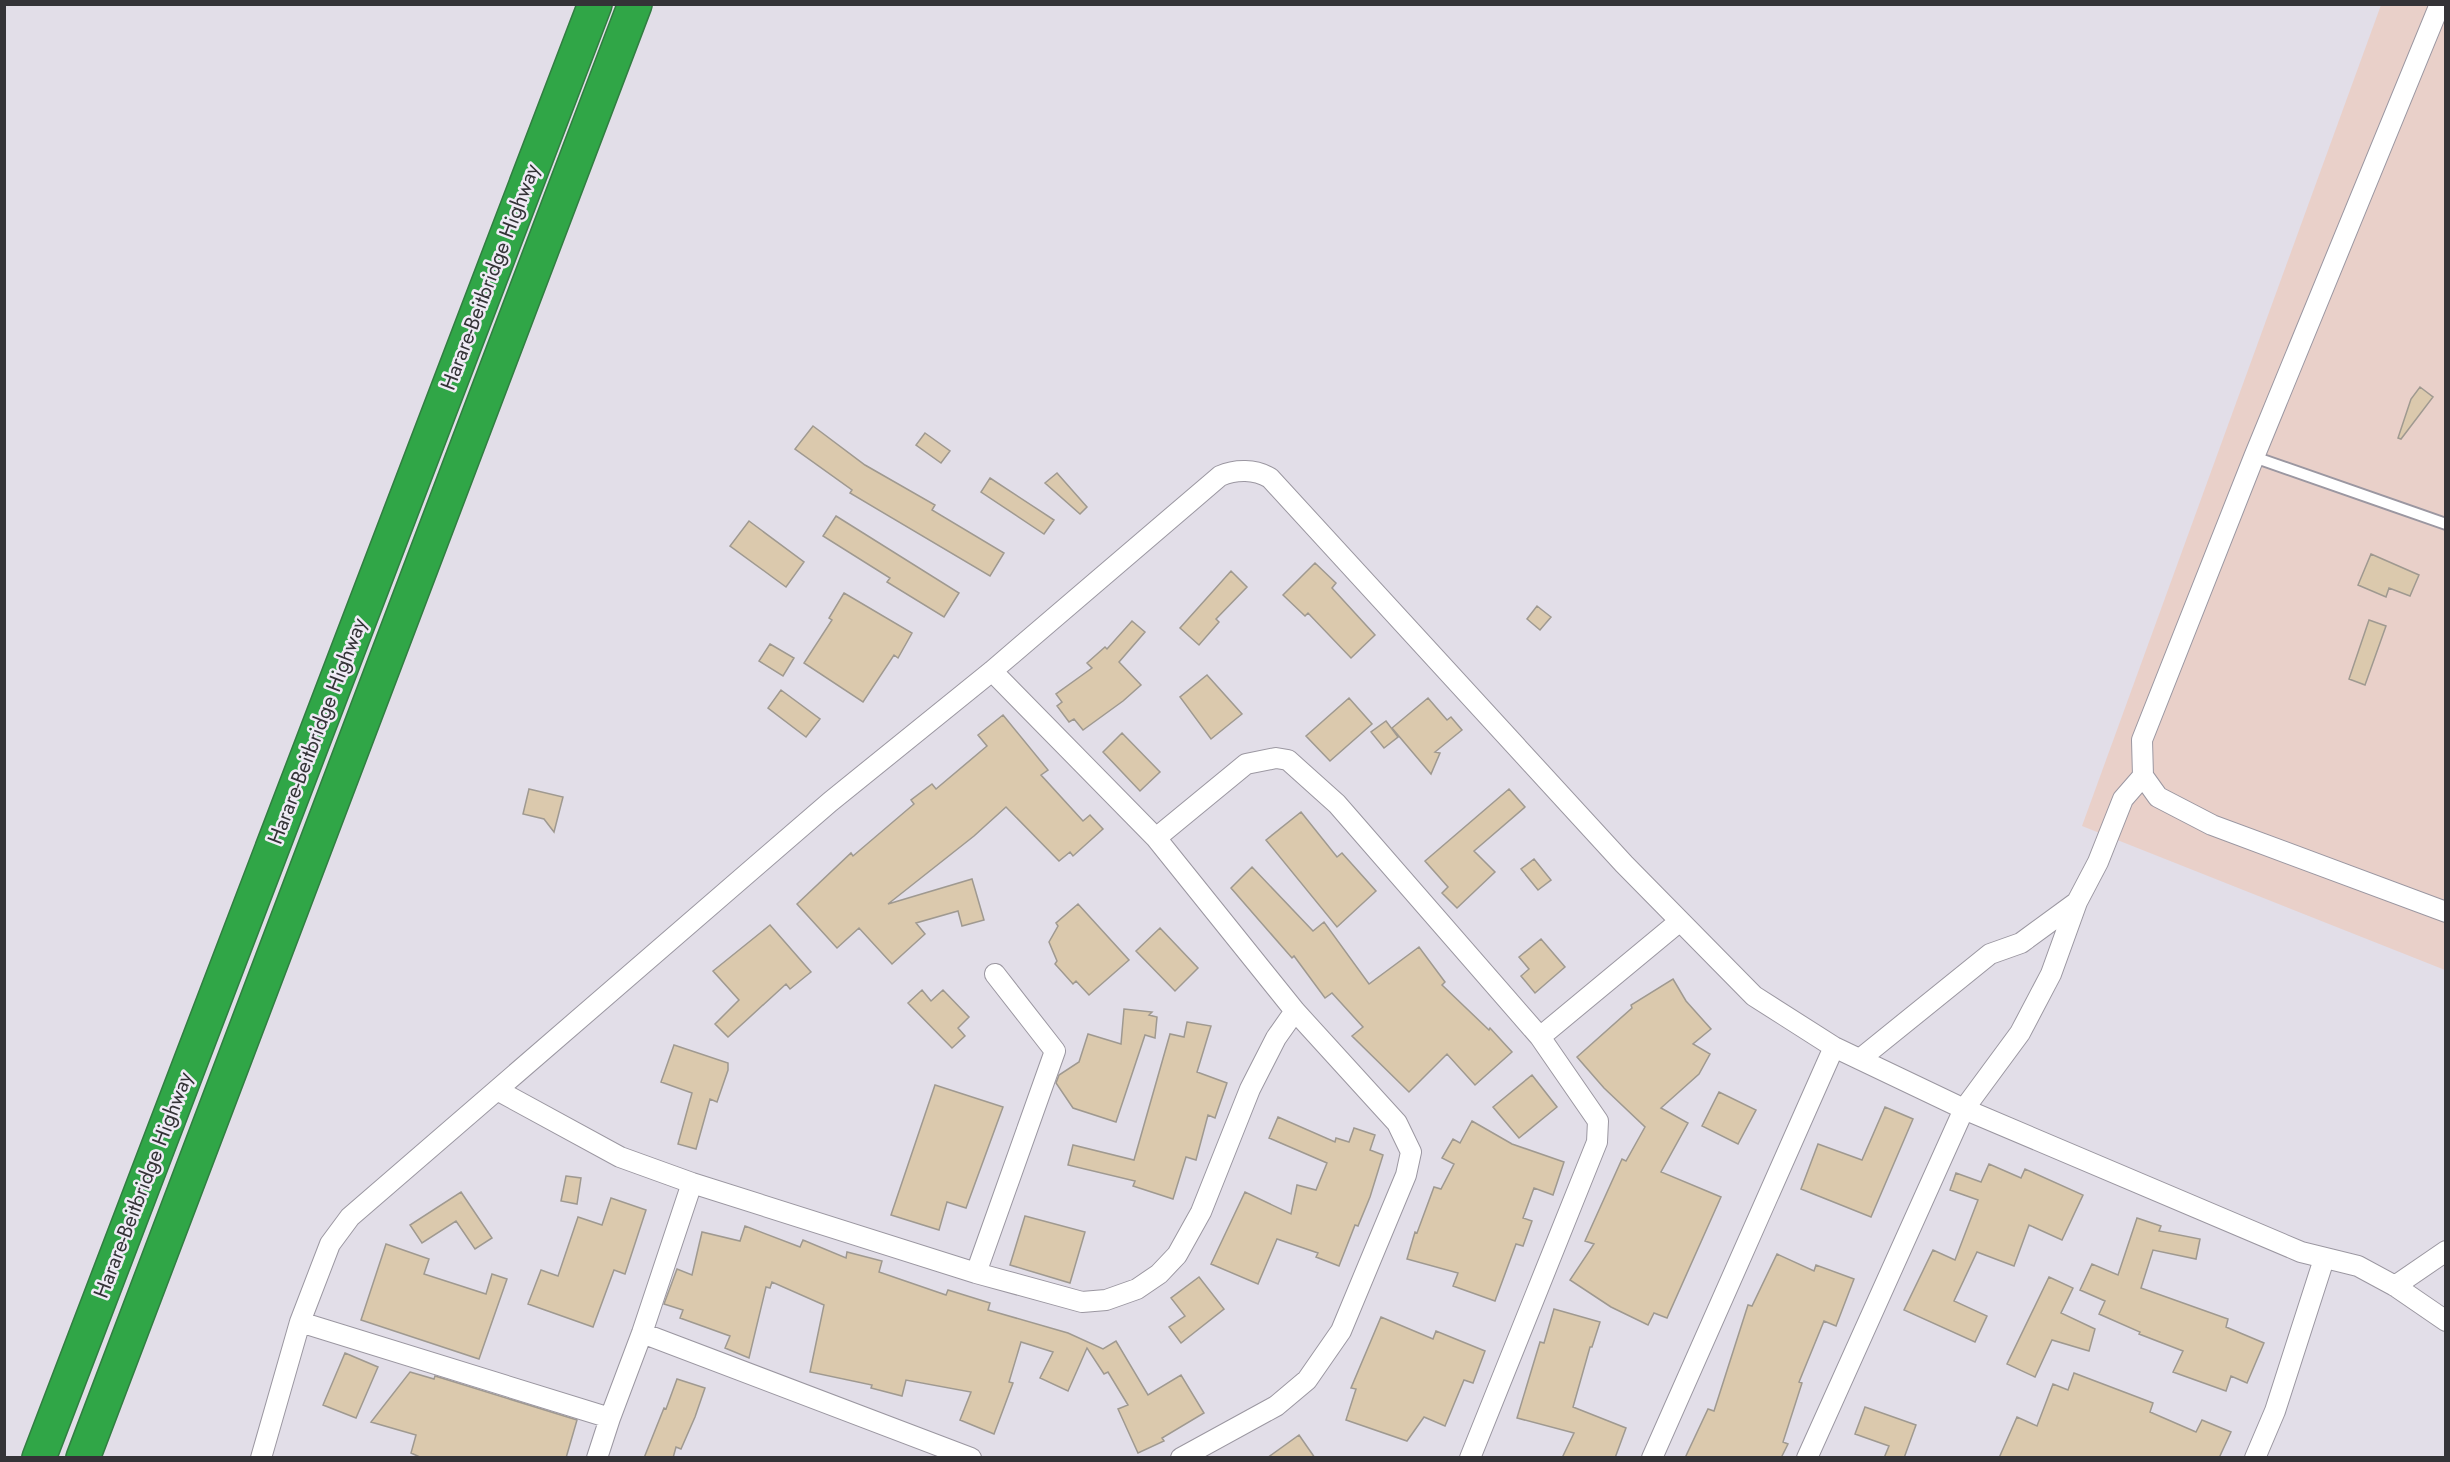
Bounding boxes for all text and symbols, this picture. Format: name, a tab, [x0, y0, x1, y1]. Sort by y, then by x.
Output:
street label: Harare-Beitbridge Highway	[433, 159, 547, 394]
street label: Harare-Beitbridge Highway	[260, 613, 374, 848]
street label: Harare-Beitbridge Highway	[86, 1067, 200, 1302]

